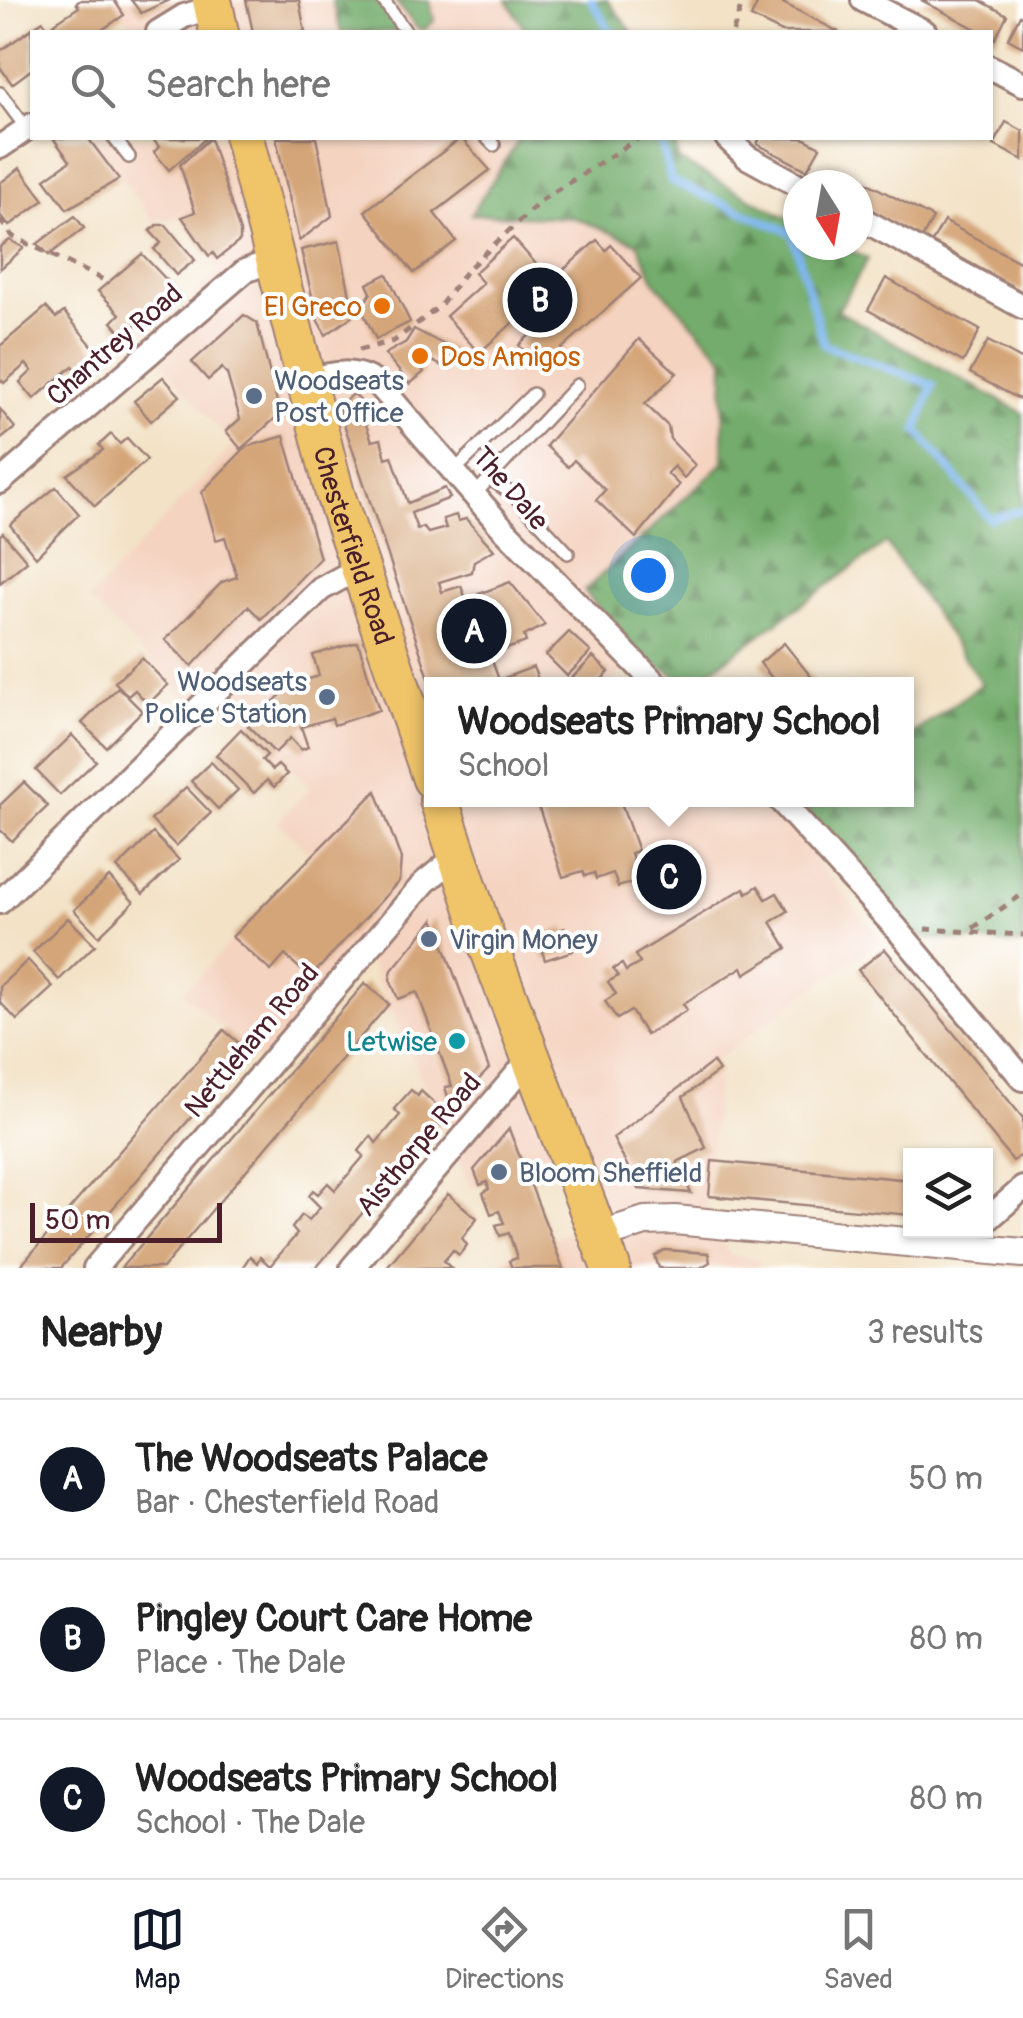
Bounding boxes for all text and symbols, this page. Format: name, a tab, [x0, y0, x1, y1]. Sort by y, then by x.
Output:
search box	[30, 30, 993, 140]
icon: search	[65, 58, 120, 113]
text: Search here	[145, 61, 331, 109]
north arrow	[783, 170, 873, 260]
pin: B	[508, 262, 572, 338]
street label: Chantrey Road	[40, 277, 190, 414]
place label: El Greco	[264, 290, 362, 325]
marker: El Greco	[371, 295, 393, 317]
place label: Dos Amigos	[440, 340, 581, 375]
marker: Dos Amigos	[409, 345, 431, 367]
place label: Woodseats Post Office	[274, 364, 405, 431]
marker: Woodseats Post Office	[243, 385, 265, 407]
street label: The Dale	[464, 440, 556, 538]
street label: Chesterfield Road	[305, 443, 401, 650]
your location	[623, 550, 674, 601]
pin: A	[442, 594, 506, 668]
place label: Woodseats Police Station	[144, 665, 307, 732]
popup	[424, 677, 914, 807]
marker: Woodseats Police Station	[316, 686, 338, 708]
text: Woodseats Primary School	[458, 698, 880, 746]
text: School	[458, 746, 549, 786]
pin: C	[636, 840, 702, 914]
place label: Virgin Money	[449, 923, 598, 958]
marker: Virgin Money	[418, 928, 440, 950]
street label: Nettleham Road	[177, 957, 327, 1125]
place label: Letwise	[346, 1025, 437, 1060]
marker: Letwise	[446, 1030, 468, 1052]
street label: Aisthorpe Road	[349, 1066, 489, 1224]
map controls	[903, 1148, 993, 1238]
button: layers	[903, 1148, 993, 1238]
place label: Bloom Sheffield	[519, 1156, 702, 1191]
marker: Bloom Sheffield	[488, 1161, 510, 1183]
scale bar	[30, 1198, 222, 1242]
text: 50 m	[45, 1203, 110, 1238]
text: Nearby	[40, 1307, 162, 1359]
text: 3 results	[867, 1313, 983, 1353]
text: The Woodseats Palace	[135, 1435, 488, 1483]
text: A	[62, 1459, 83, 1499]
text: 50 m	[908, 1459, 983, 1499]
text: Bar · Chesterfield Road	[135, 1483, 440, 1523]
text: Pingley Court Care Home	[135, 1595, 532, 1643]
text: B	[63, 1619, 82, 1659]
text: 80 m	[910, 1619, 983, 1659]
text: Place · The Dale	[135, 1643, 345, 1683]
text: Woodseats Primary School	[135, 1755, 558, 1803]
text: C	[63, 1779, 82, 1819]
text: 80 m	[910, 1779, 983, 1819]
text: School · The Dale	[135, 1803, 365, 1843]
tab: Map	[130, 1902, 185, 1997]
tab: Directions	[445, 1902, 564, 1997]
tab: Saved	[824, 1902, 893, 1997]

